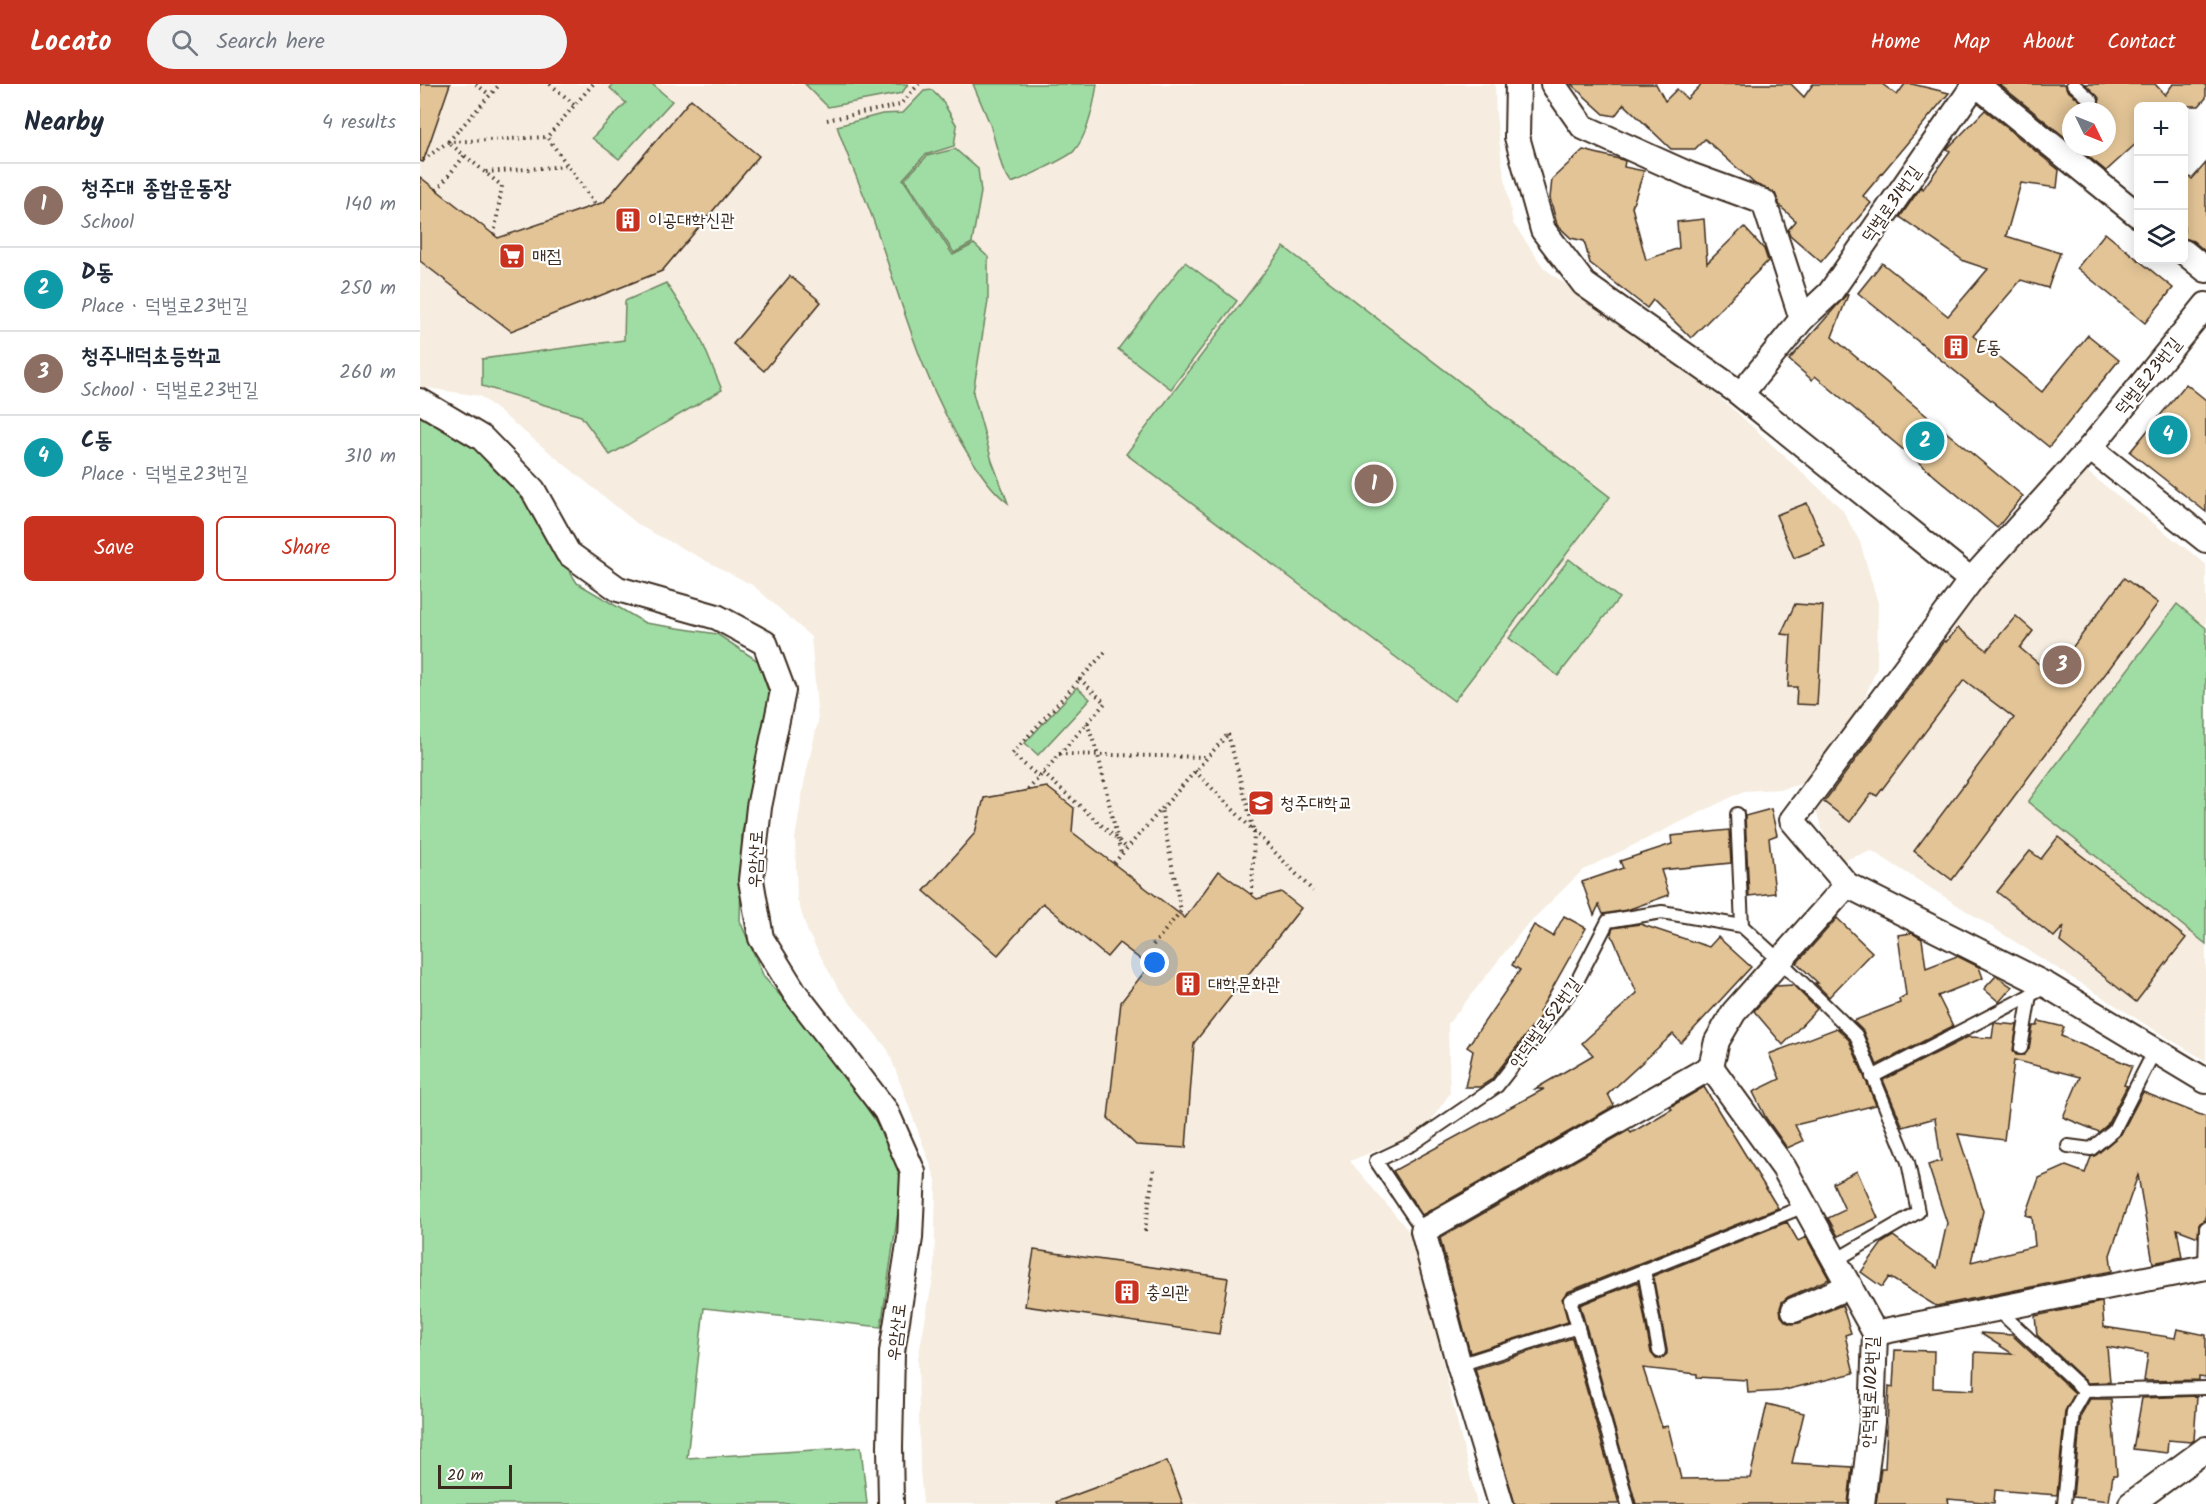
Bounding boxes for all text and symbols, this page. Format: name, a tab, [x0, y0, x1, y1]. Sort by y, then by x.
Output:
search box	[147, 15, 567, 69]
text: Locato	[30, 20, 111, 65]
text: Search here	[216, 25, 325, 60]
icon: search	[168, 26, 201, 59]
text: Home	[1871, 26, 1920, 59]
text: Map	[1953, 26, 1990, 59]
text: About	[2023, 26, 2074, 59]
text: Contact	[2107, 26, 2176, 59]
text: Nearby	[24, 102, 104, 144]
north arrow	[2062, 102, 2116, 156]
map controls	[2134, 102, 2188, 264]
button: +	[2134, 102, 2188, 156]
text: 4 results	[322, 107, 396, 139]
button: −	[2134, 156, 2188, 210]
street label: 덕벌로31번길	[1855, 160, 1930, 249]
text: 청주대 종합운동장	[81, 172, 231, 207]
text: 1	[40, 189, 47, 221]
text: 140 m	[345, 189, 396, 221]
building icon: 이공대학신관	[613, 205, 643, 235]
text: School	[81, 207, 134, 239]
place label: 이공대학신관	[648, 207, 735, 236]
button: layers	[2134, 210, 2188, 264]
supermarket icon: 매점	[497, 241, 527, 271]
place label: 매점	[532, 243, 561, 272]
text: D동	[81, 256, 113, 291]
text: 2	[38, 273, 49, 305]
text: 250 m	[340, 273, 396, 305]
text: Place · 덕벌로23번길	[81, 291, 248, 323]
street label: 덕벌로23번길	[2109, 331, 2190, 422]
building icon: E동	[1941, 332, 1971, 362]
place label: E동	[1976, 334, 2001, 363]
text: 청주내덕초등학교	[81, 340, 223, 375]
text: 3	[38, 357, 49, 389]
text: 260 m	[339, 357, 396, 389]
text: School · 덕벌로23번길	[81, 375, 259, 407]
pin: 4	[2148, 412, 2188, 458]
pin: 2	[1906, 418, 1944, 464]
text: C동	[81, 424, 112, 459]
text: 4	[38, 441, 49, 473]
text: 310 m	[344, 441, 396, 473]
text: Place · 덕벌로23번길	[81, 459, 248, 491]
pin: 1	[1354, 462, 1394, 506]
button: Save	[24, 516, 204, 581]
button: Share	[216, 516, 396, 581]
pin: 3	[2042, 642, 2082, 688]
school or university icon: 청주대학교	[1246, 788, 1276, 818]
place label: 청주대학교	[1280, 790, 1352, 819]
street label: 우암산로	[741, 829, 772, 889]
your location	[1140, 948, 1169, 977]
building icon: 대학문화관	[1173, 969, 1203, 999]
place label: 대학문화관	[1208, 971, 1280, 1000]
street label: 안덕벌로52번길	[1503, 972, 1590, 1076]
building icon: 충의관	[1112, 1277, 1142, 1307]
place label: 충의관	[1146, 1279, 1189, 1308]
street label: 우암산로	[880, 1302, 915, 1363]
street label: 안덕벌로102번길	[1855, 1335, 1888, 1449]
scale bar	[438, 1462, 512, 1490]
text: 20 m	[447, 1463, 483, 1488]

